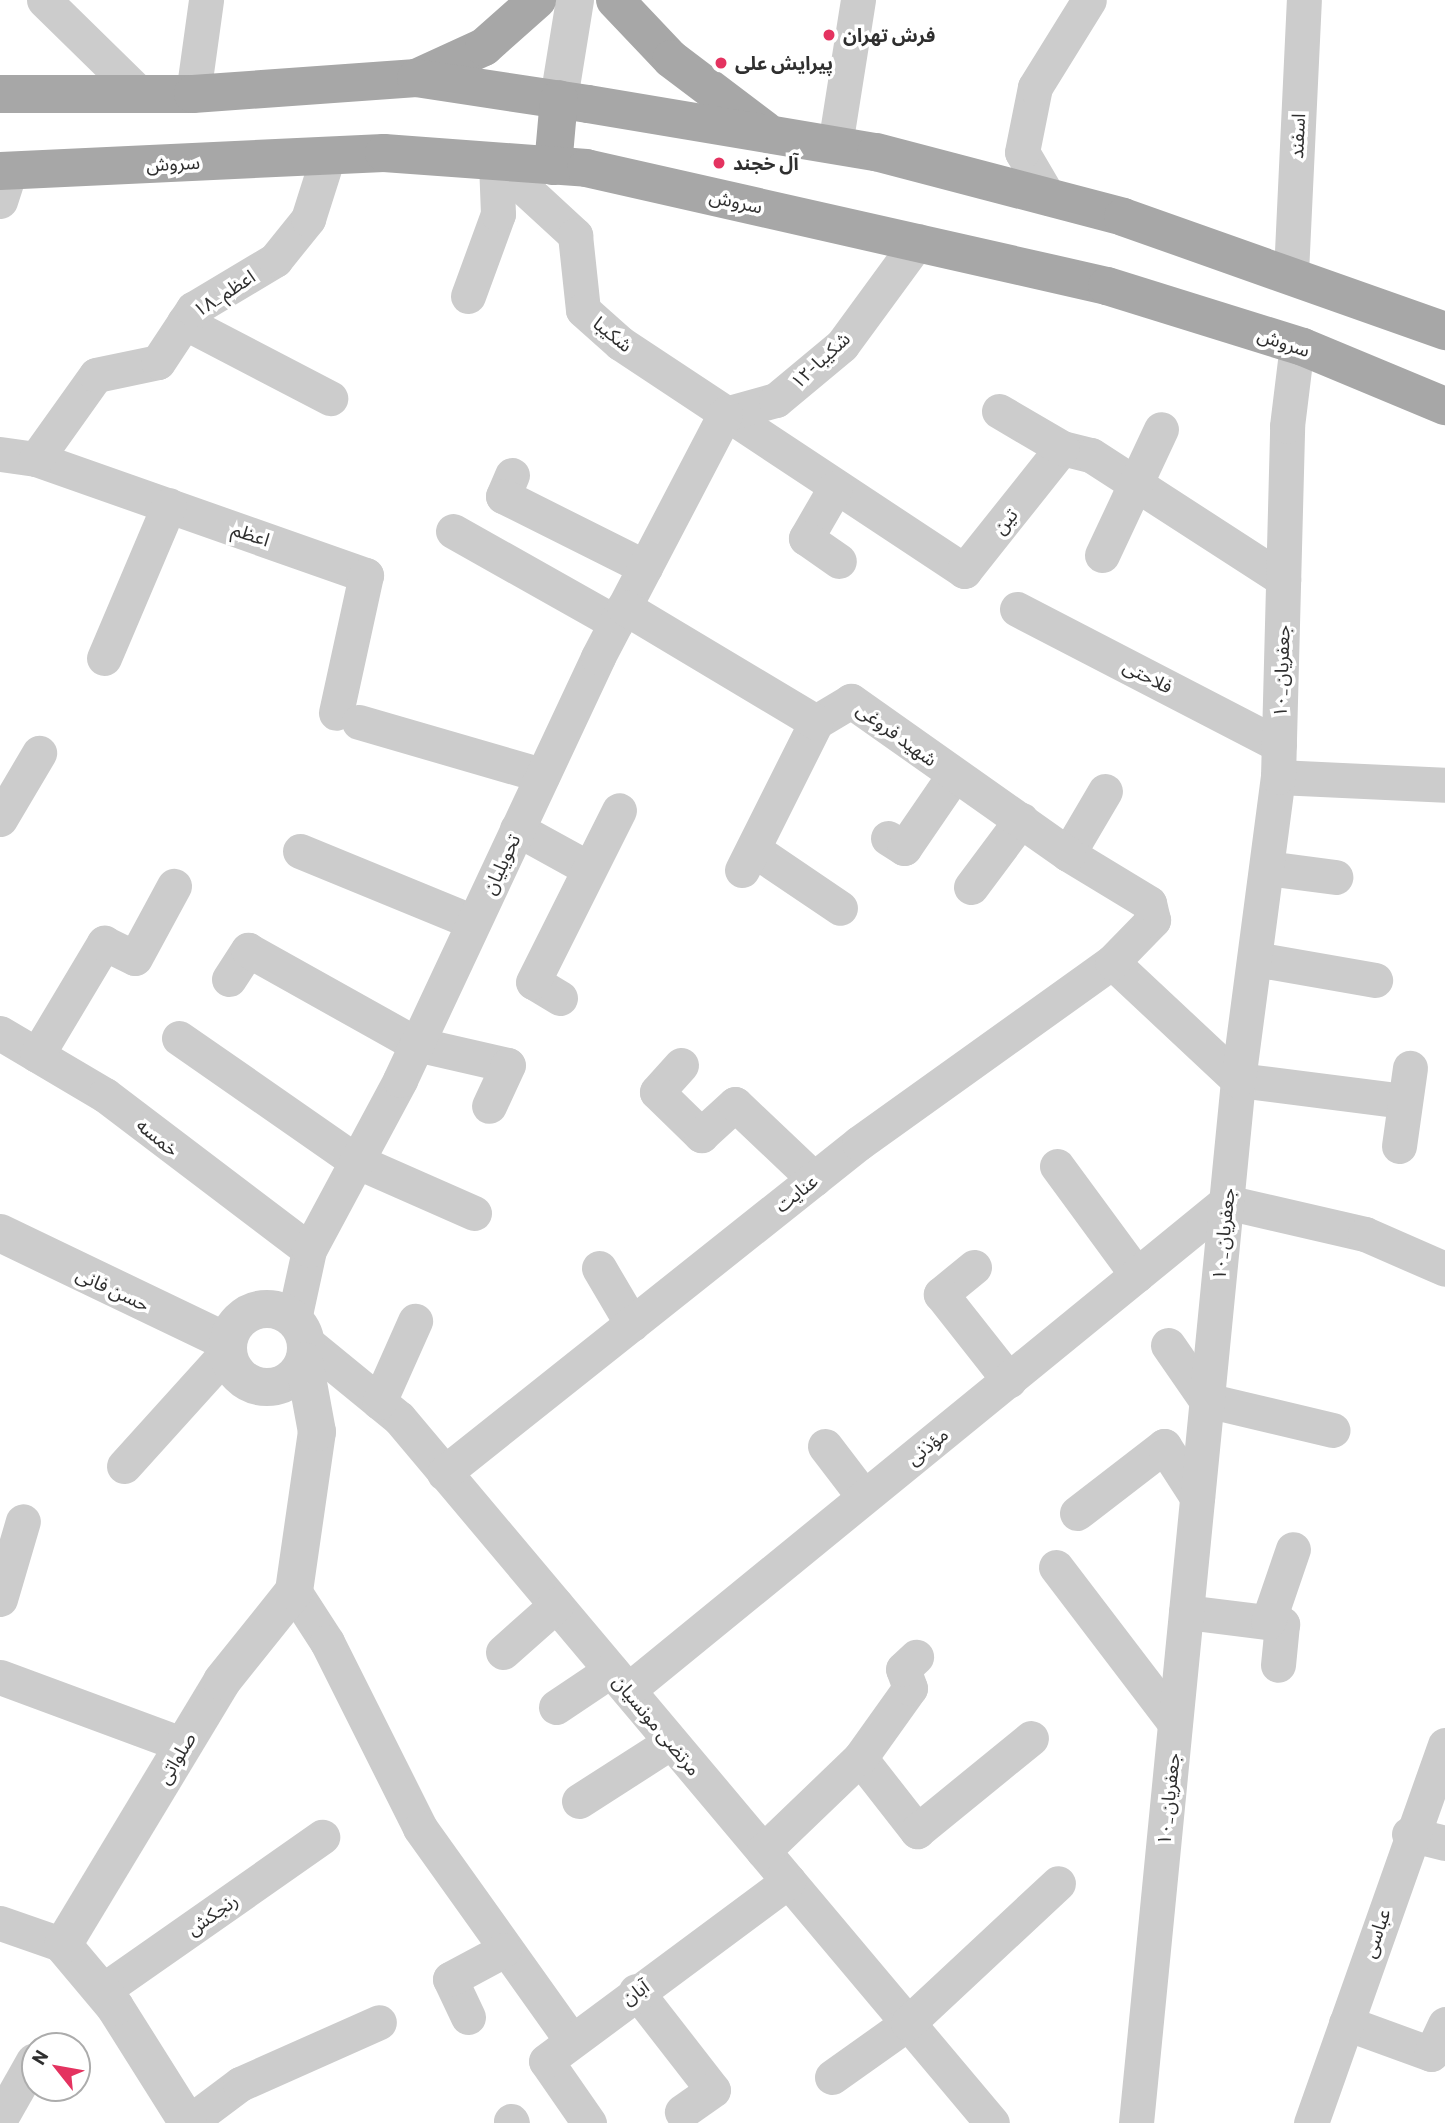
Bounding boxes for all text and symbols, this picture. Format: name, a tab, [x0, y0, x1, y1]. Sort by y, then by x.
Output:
place label: فرش تهران	[843, 24, 935, 46]
marker: فرش تهران	[821, 27, 837, 43]
place label: پیرایش علی	[735, 52, 833, 74]
marker: پیرایش علی	[713, 55, 729, 71]
street label: اسفند	[1284, 113, 1310, 159]
street label: سروش	[145, 150, 201, 176]
place label: آل خجند	[733, 152, 799, 174]
marker: آل خجند	[711, 155, 727, 171]
street label: سروش	[707, 184, 765, 218]
street label: ۱۸_اعظم	[189, 265, 259, 321]
street label: شکیبا	[589, 311, 637, 357]
street label: سروش	[1255, 322, 1313, 362]
street label: ۱۲-شکیبا	[786, 327, 854, 393]
street label: تین	[988, 503, 1022, 539]
street label: اعظم	[229, 517, 273, 551]
street label: ۱۰_جعفریان	[1268, 624, 1294, 718]
street label: فلاحتی	[1120, 654, 1176, 698]
street label: شهید فروغی	[852, 697, 942, 771]
street label: تحویلیان	[477, 830, 525, 898]
street label: خمسه	[132, 1113, 184, 1161]
street label: عنایت	[770, 1169, 822, 1217]
street label: ۱۰_جعفریان	[1207, 1187, 1239, 1281]
street label: حسن فانی	[73, 1262, 153, 1316]
street label: مؤذنی	[902, 1422, 952, 1470]
street label: مرتضی مونسیان	[608, 1670, 706, 1780]
street label: صلواتی	[152, 1728, 200, 1788]
street label: ۱۰_جعفریان	[1152, 1752, 1184, 1846]
street label: رنجکش	[182, 1888, 242, 1940]
street label: عباسی	[1357, 1905, 1395, 1961]
street label: آبان	[617, 1975, 653, 2009]
north arrow	[21, 2032, 91, 2102]
text: N	[26, 2046, 52, 2068]

